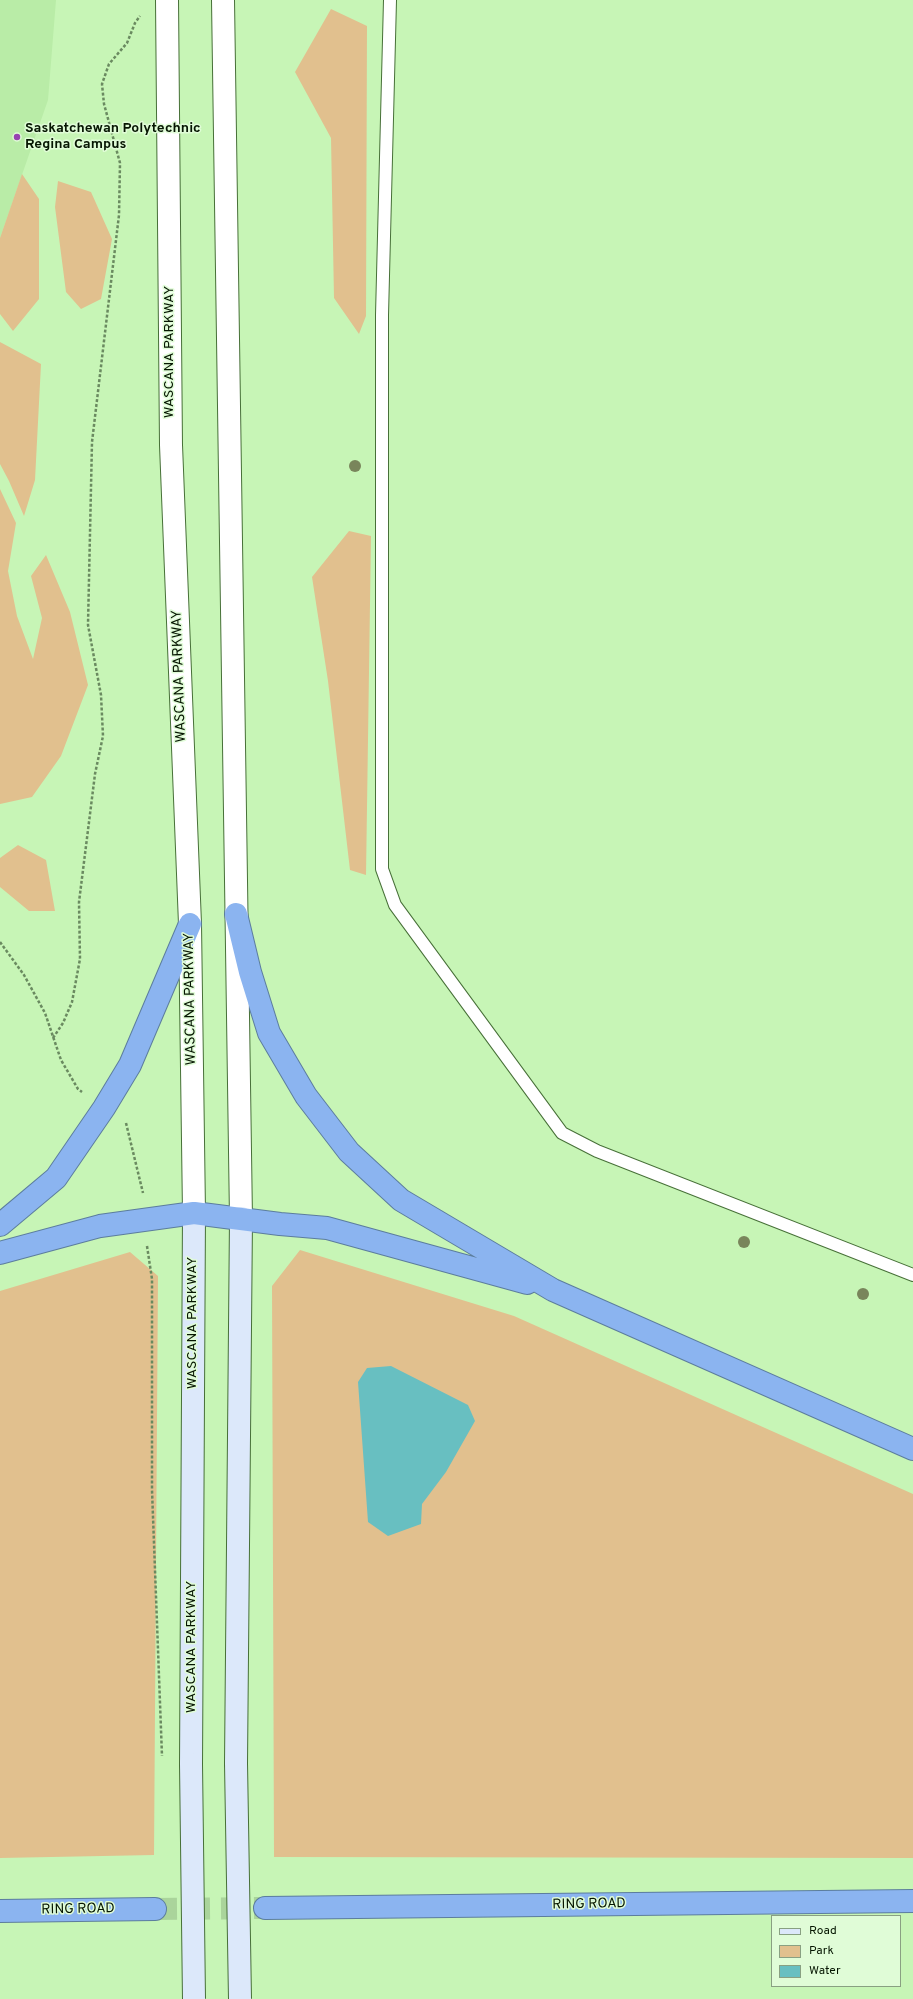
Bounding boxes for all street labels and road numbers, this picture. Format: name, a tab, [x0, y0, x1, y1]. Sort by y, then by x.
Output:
street label: WASCANA PARKWAY	[162, 286, 178, 418]
street label: WASCANA PARKWAY	[169, 609, 191, 743]
street label: WASCANA PARKWAY	[181, 933, 201, 1065]
street label: WASCANA PARKWAY	[185, 1257, 201, 1389]
street label: WASCANA PARKWAY	[184, 1581, 200, 1713]
street label: RING ROAD	[552, 1896, 626, 1914]
street label: RING ROAD	[41, 1901, 115, 1919]

